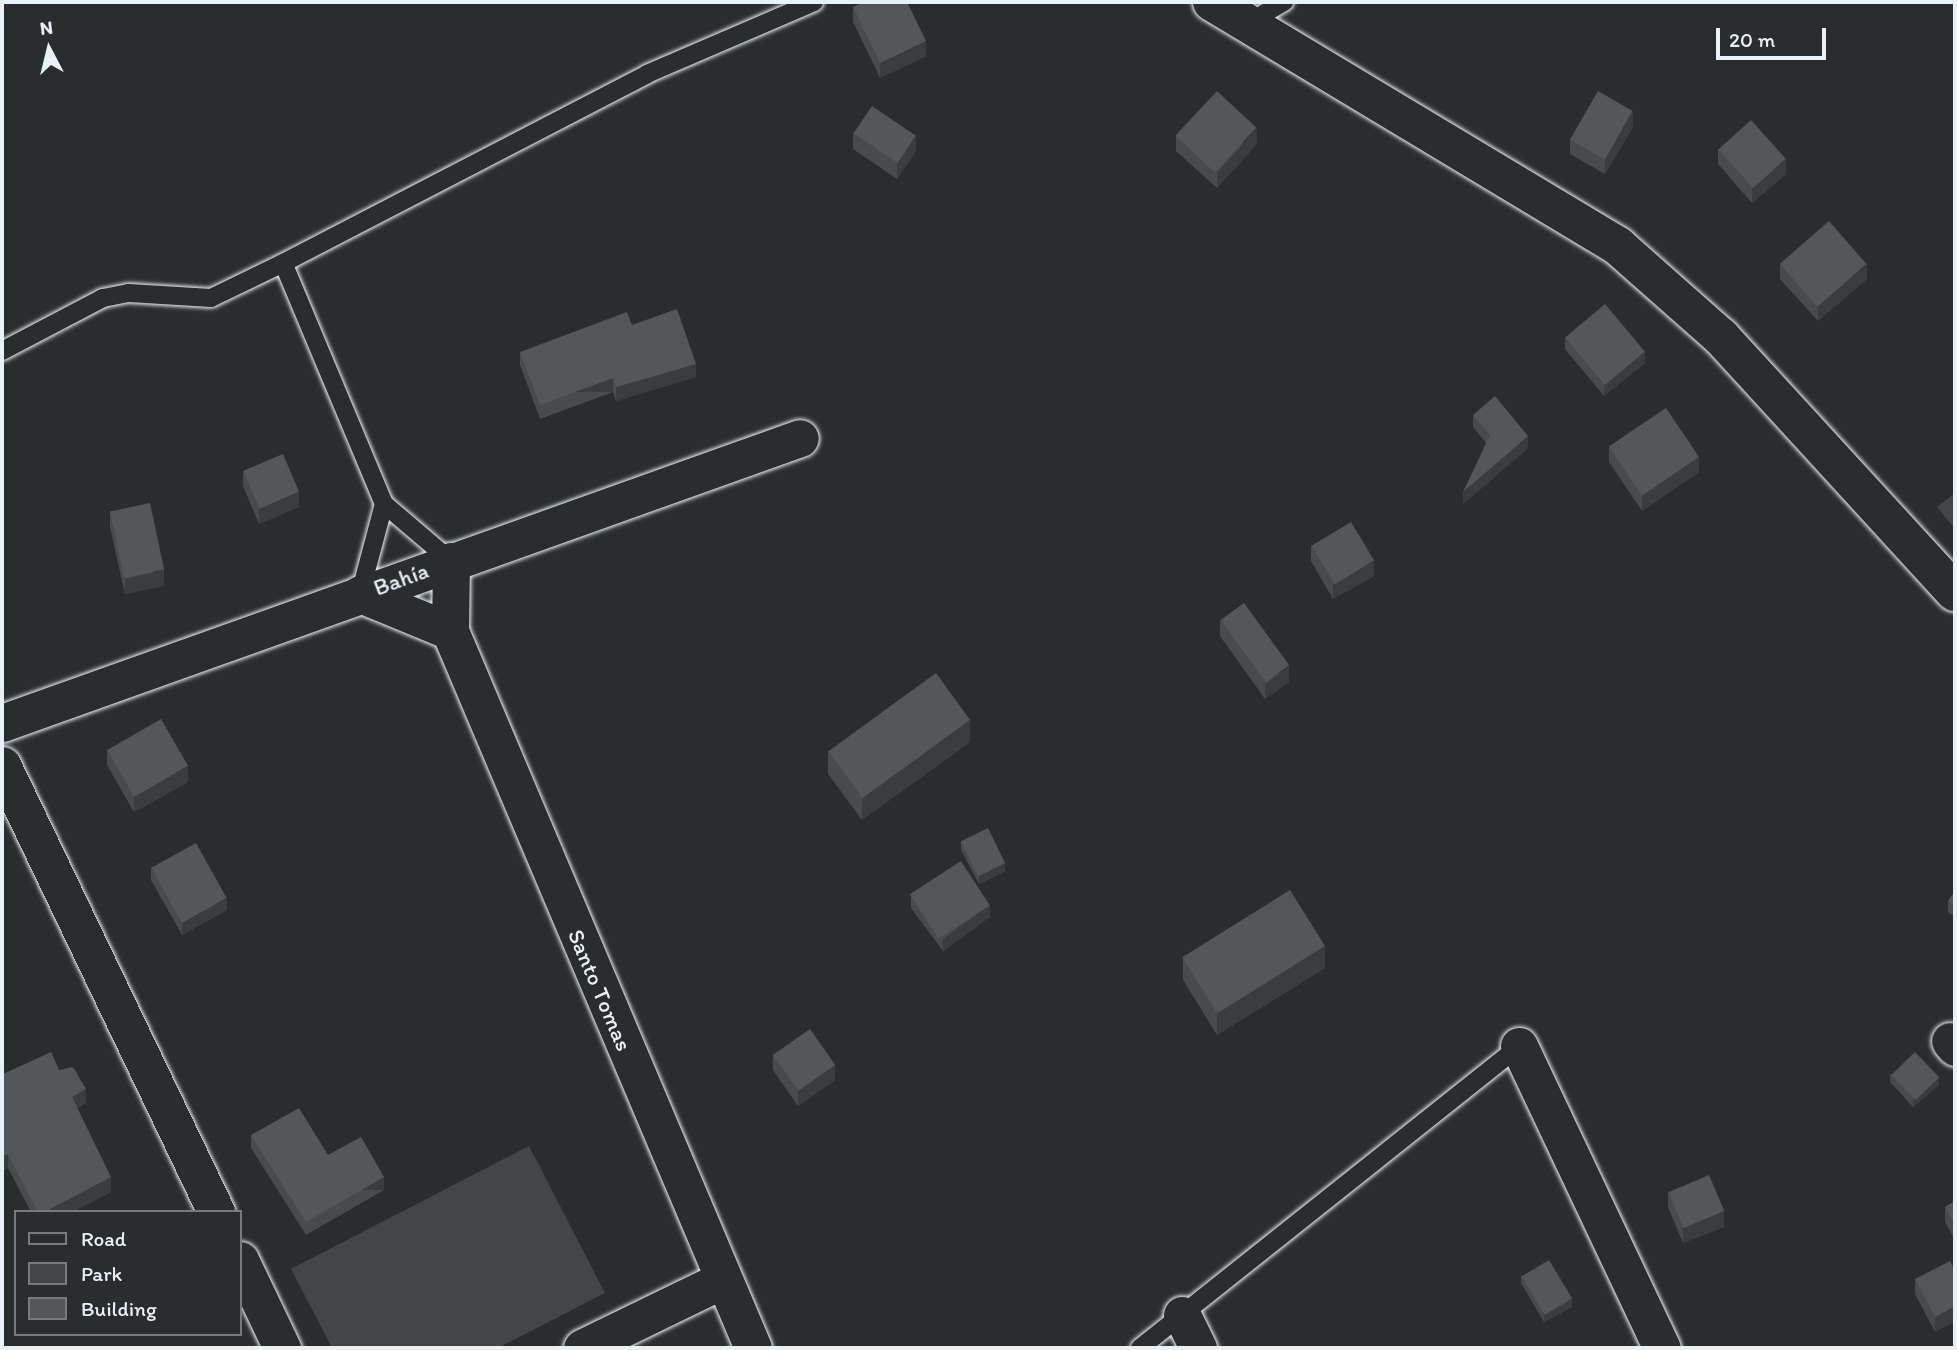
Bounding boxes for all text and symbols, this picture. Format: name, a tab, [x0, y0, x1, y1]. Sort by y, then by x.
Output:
north arrow	[14, 14, 84, 84]
scale bar	[1719, 14, 1829, 58]
text: N	[39, 15, 54, 40]
text: 20 m	[1729, 27, 1775, 52]
street label: Bahía	[370, 556, 432, 602]
street label: Santo Tomas	[563, 926, 637, 1054]
legend	[14, 1210, 242, 1336]
text: Road	[81, 1226, 126, 1251]
text: Park	[81, 1261, 122, 1286]
text: Building	[81, 1296, 157, 1321]

